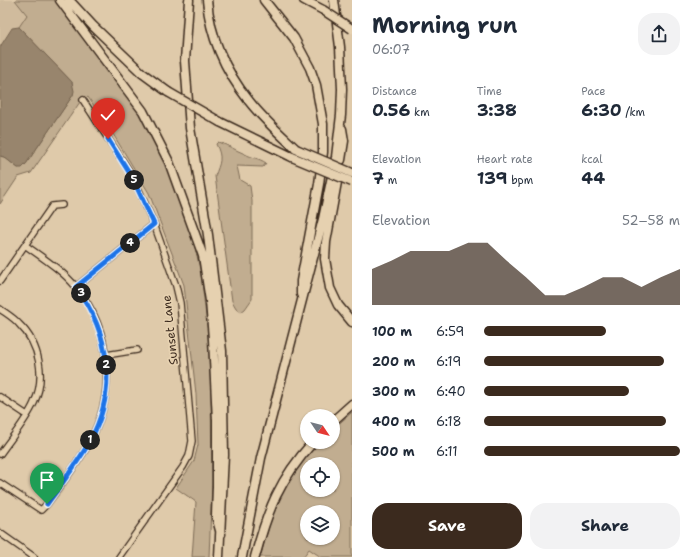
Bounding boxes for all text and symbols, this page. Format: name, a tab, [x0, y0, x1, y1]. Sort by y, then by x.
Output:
text: Morning run	[372, 11, 517, 40]
button: share	[638, 13, 680, 55]
text: 06:07	[372, 41, 410, 58]
text: Distance	[372, 84, 417, 99]
text: Time	[477, 84, 502, 99]
text: Pace	[581, 84, 606, 99]
pin	[91, 98, 125, 139]
text: 0.56	[372, 99, 410, 121]
text: 3:38	[477, 99, 517, 121]
text: 6:30	[581, 99, 622, 121]
icon: check	[97, 104, 119, 126]
text: km	[410, 105, 430, 120]
text: /km	[622, 105, 645, 120]
text: Elevation	[372, 152, 421, 167]
text: Heart rate	[477, 152, 533, 167]
text: kcal	[581, 152, 603, 167]
text: 7	[372, 167, 384, 189]
text: 139	[477, 167, 507, 189]
text: 44	[581, 167, 605, 189]
pin: 5	[124, 170, 144, 190]
text: 5	[131, 172, 137, 187]
text: m	[384, 173, 397, 188]
text: bpm	[507, 173, 533, 188]
text: Elevation	[372, 212, 430, 229]
text: 52–58 m	[622, 212, 680, 229]
pin: 4	[120, 233, 140, 253]
text: 4	[126, 235, 134, 250]
pin: 3	[71, 283, 91, 303]
text: 3	[77, 285, 85, 300]
street label: Sunset Lane	[158, 294, 182, 366]
text: 100 m	[372, 323, 412, 340]
text: 6:59	[436, 323, 464, 340]
text: 200 m	[372, 353, 415, 370]
text: 6:19	[436, 353, 461, 370]
pin: 2	[96, 355, 116, 375]
text: 2	[102, 357, 110, 372]
text: 300 m	[372, 383, 416, 400]
text: 6:40	[436, 383, 466, 400]
north arrow	[300, 409, 340, 449]
map controls	[300, 409, 340, 545]
text: 400 m	[372, 413, 416, 430]
text: 6:18	[436, 413, 462, 430]
pin: 1	[80, 430, 100, 450]
text: 1	[87, 432, 93, 447]
text: 500 m	[372, 443, 415, 460]
text: 6:11	[436, 443, 458, 460]
button: locate	[300, 457, 340, 497]
pin	[30, 463, 64, 504]
icon: arrive	[36, 469, 58, 491]
button: Save	[372, 503, 522, 549]
button: Share	[530, 503, 680, 549]
button: layers	[300, 505, 340, 545]

